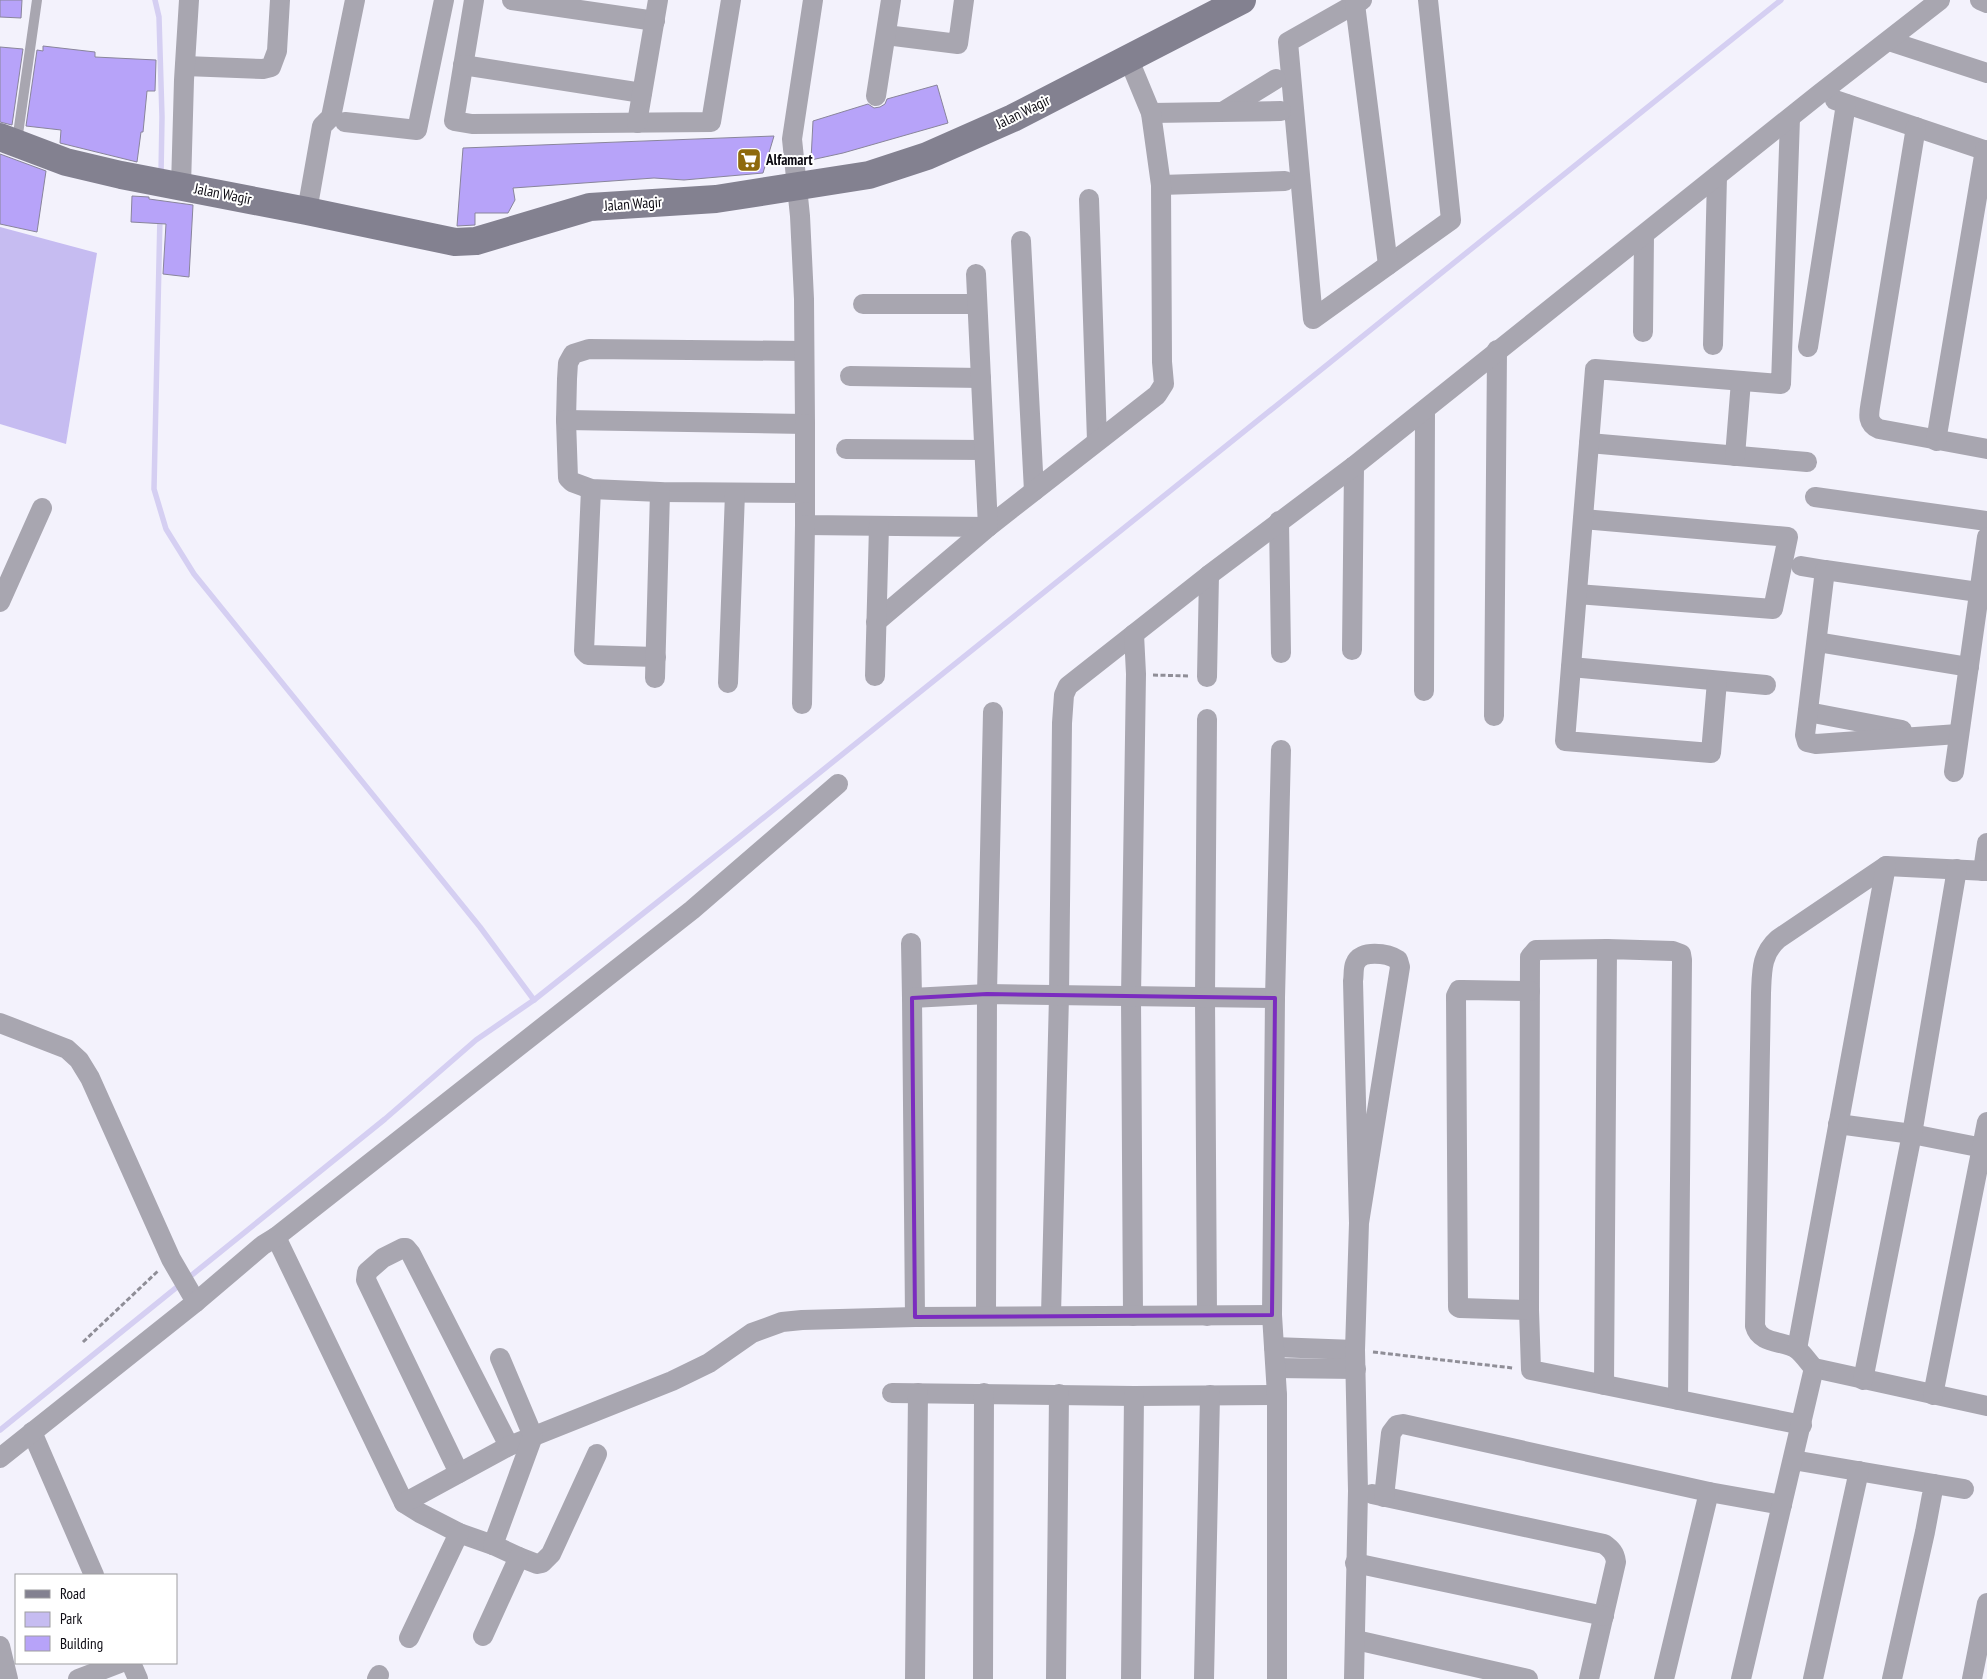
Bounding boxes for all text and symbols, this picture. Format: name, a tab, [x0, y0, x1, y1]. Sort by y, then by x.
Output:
street label: Jalan Wagir	[992, 90, 1054, 133]
supermarket icon: Alfamart	[736, 147, 762, 173]
place label: Alfamart	[765, 150, 813, 169]
street label: Jalan Wagir	[192, 178, 254, 209]
street label: Jalan Wagir	[602, 192, 663, 215]
legend	[15, 1574, 178, 1664]
text: Road	[60, 1584, 86, 1603]
text: Park	[60, 1609, 82, 1628]
text: Building	[60, 1634, 103, 1653]

